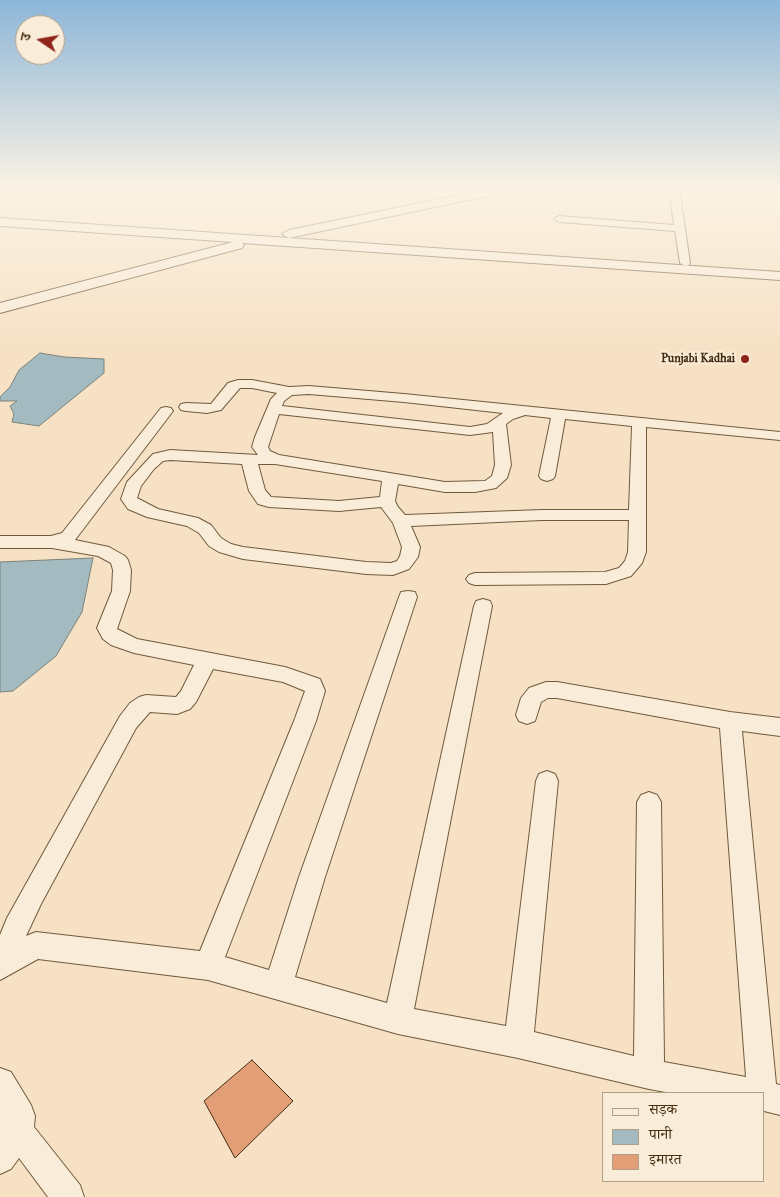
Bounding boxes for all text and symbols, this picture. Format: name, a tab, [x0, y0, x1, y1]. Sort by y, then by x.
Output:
north arrow	[15, 15, 65, 65]
text: उ	[17, 32, 35, 42]
place label: Punjabi Kadhai	[661, 352, 735, 366]
marker: Punjabi Kadhai	[739, 353, 751, 365]
legend	[602, 1092, 765, 1182]
text: सड़क	[649, 1100, 677, 1118]
text: पानी	[649, 1125, 672, 1143]
text: इमारत	[649, 1150, 682, 1168]

